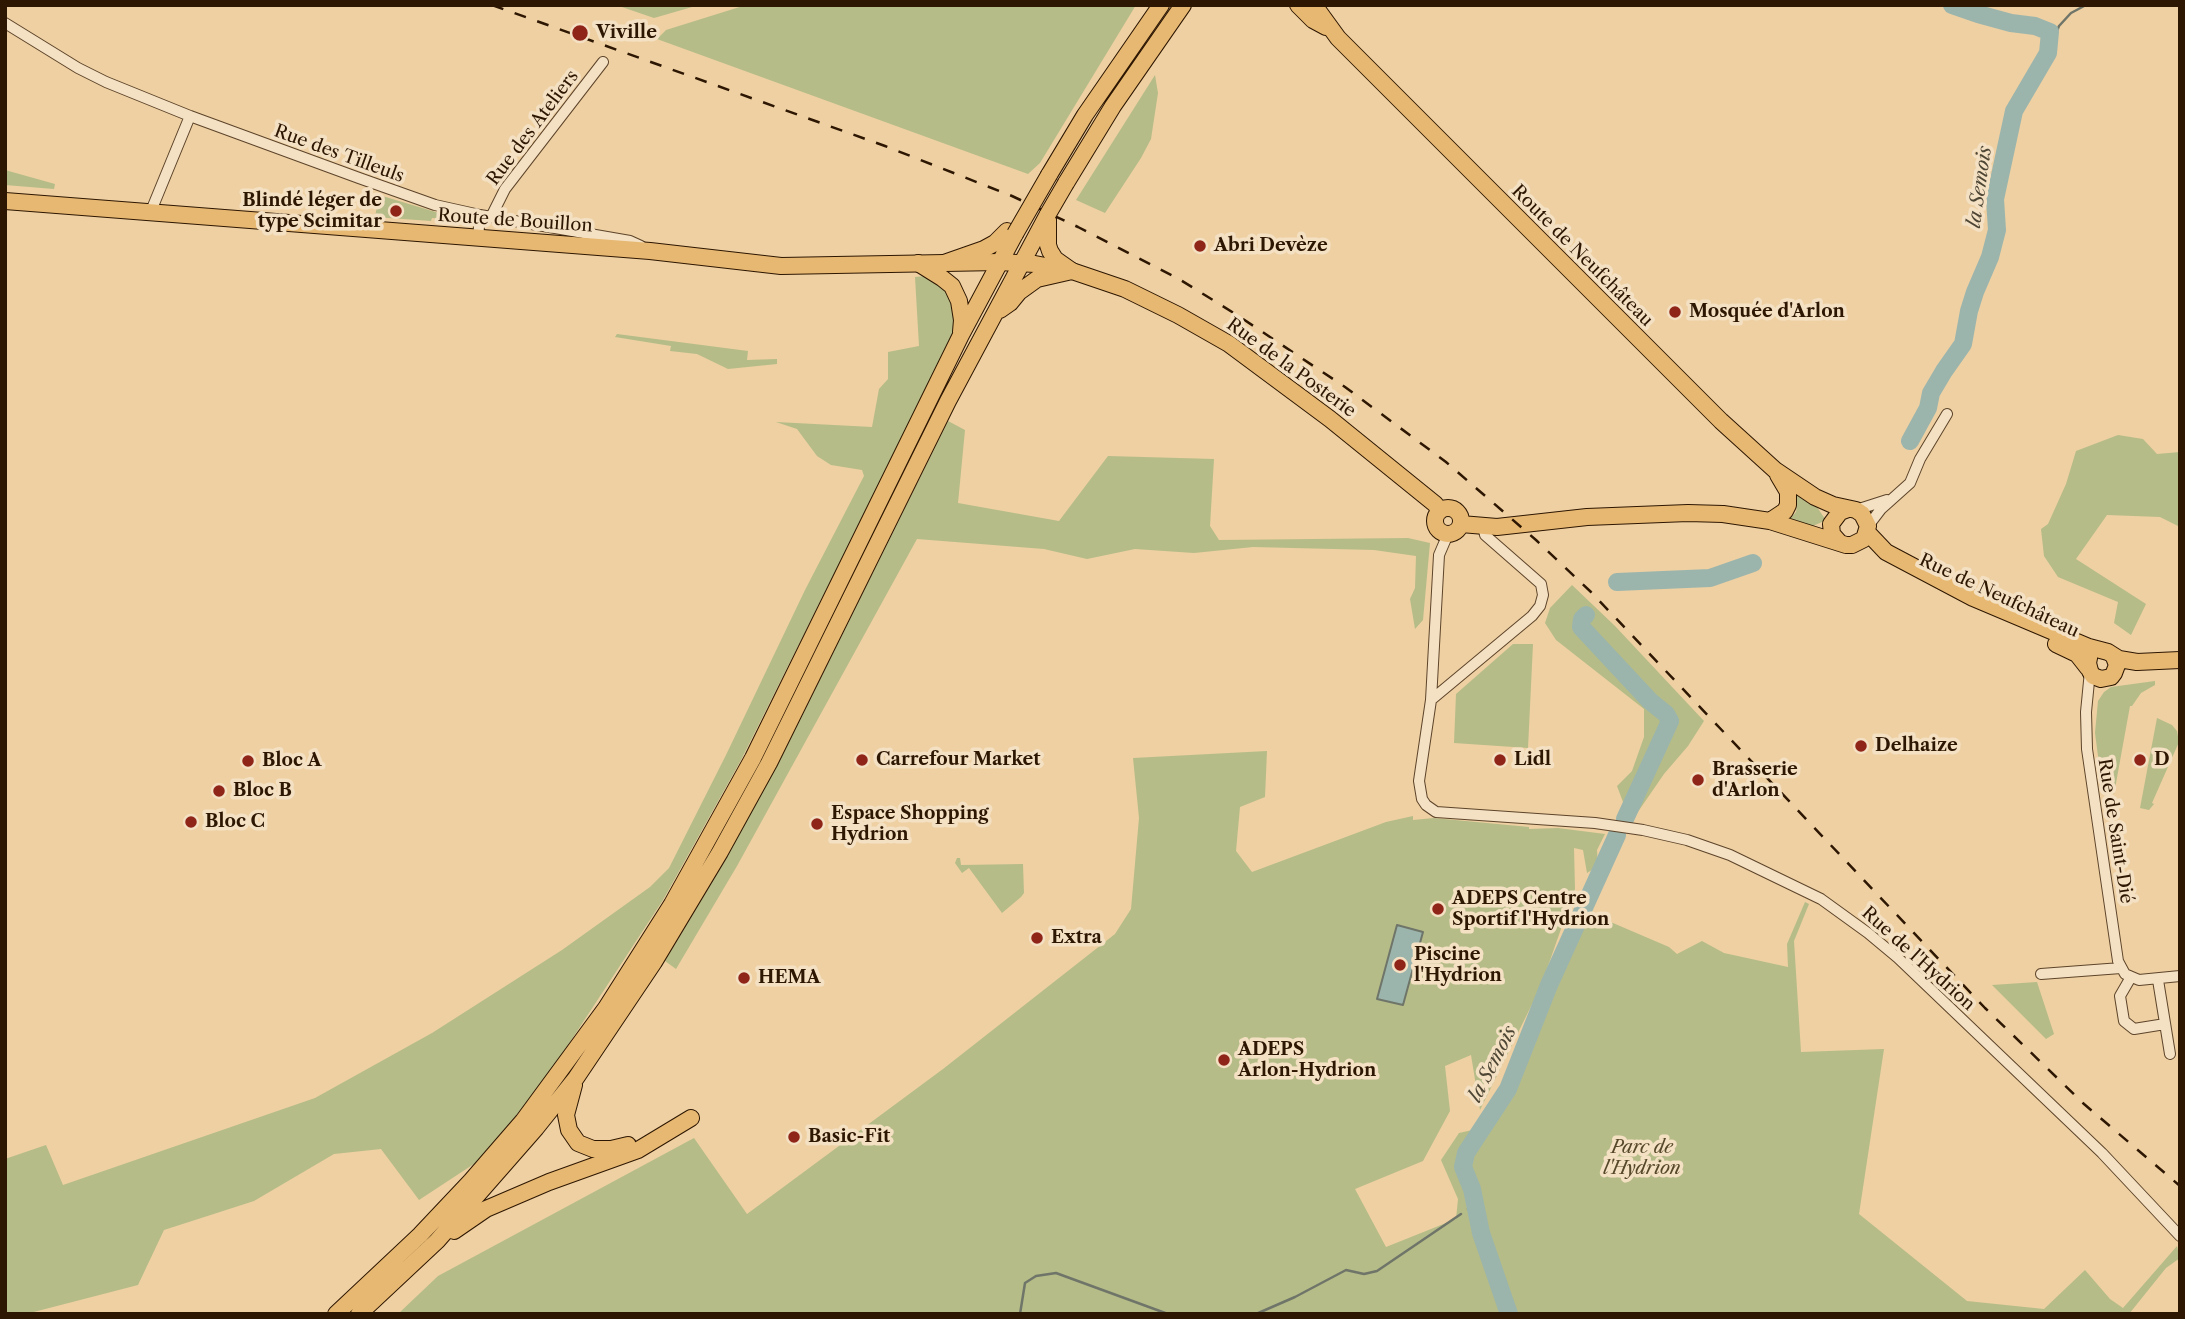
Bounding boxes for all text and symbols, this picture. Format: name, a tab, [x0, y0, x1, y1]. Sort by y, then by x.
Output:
place label: Viville	[596, 22, 657, 44]
marker: Viville	[570, 23, 590, 43]
street label: Rue des Ateliers	[483, 66, 583, 190]
street label: Rue des Tilleuls	[271, 121, 407, 187]
water label: la Semois	[1963, 145, 1997, 229]
street label: Route de Neufchâteau	[1507, 181, 1657, 331]
place label: Blindé léger de type Scimitar	[242, 190, 382, 232]
marker: Blindé léger de type Scimitar	[388, 203, 404, 219]
street label: Route de Bouillon	[437, 205, 593, 237]
place label: Abri Devèze	[1214, 235, 1328, 257]
marker: Abri Devèze	[1192, 238, 1208, 254]
place label: Mosquée d'Arlon	[1689, 301, 1845, 323]
marker: Mosquée d'Arlon	[1667, 304, 1683, 320]
street label: Rue de la Posterie	[1222, 314, 1360, 422]
street label: Rue de Neufchâteau	[1916, 549, 2082, 643]
place label: Delhaize	[1875, 735, 1958, 757]
marker: Delhaize	[1853, 738, 1869, 754]
place label: Carrefour Market	[876, 749, 1041, 771]
place label: Lidl	[1514, 749, 1551, 771]
place label: D	[2154, 749, 2170, 771]
place label: Bloc A	[262, 750, 321, 772]
marker: Carrefour Market	[854, 752, 870, 768]
marker: Lidl	[1492, 752, 1508, 768]
marker: D	[2132, 752, 2148, 768]
marker: Bloc A	[240, 753, 256, 769]
street label: Rue de Saint-Dié	[2093, 757, 2137, 905]
place label: Brasserie d'Arlon	[1712, 759, 1798, 802]
marker: Brasserie d'Arlon	[1690, 772, 1706, 788]
place label: Bloc B	[233, 780, 292, 802]
marker: Bloc B	[211, 783, 227, 799]
place label: Espace Shopping Hydrion	[831, 803, 989, 846]
place label: Bloc C	[205, 811, 265, 833]
marker: Bloc C	[183, 814, 199, 830]
marker: Espace Shopping Hydrion	[809, 816, 825, 832]
place label: ADEPS Centre Sportif l'Hydrion	[1452, 888, 1609, 930]
marker: ADEPS Centre Sportif l'Hydrion	[1430, 901, 1446, 917]
street label: Rue de l'Hydrion	[1857, 902, 1979, 1016]
place label: Extra	[1051, 927, 1102, 949]
marker: Extra	[1029, 930, 1045, 946]
place label: Piscine l'Hydrion	[1414, 944, 1502, 986]
marker: Piscine l'Hydrion	[1392, 957, 1408, 973]
place label: HEMA	[758, 967, 820, 989]
marker: HEMA	[736, 970, 752, 986]
water label: la Semois	[1464, 1022, 1522, 1106]
place label: ADEPS Arlon-Hydrion	[1238, 1039, 1376, 1082]
marker: ADEPS Arlon-Hydrion	[1216, 1052, 1232, 1068]
place label: Basic-Fit	[808, 1126, 890, 1148]
marker: Basic-Fit	[786, 1129, 802, 1145]
park label: Parc de l'Hydrion	[1603, 1137, 1681, 1180]

